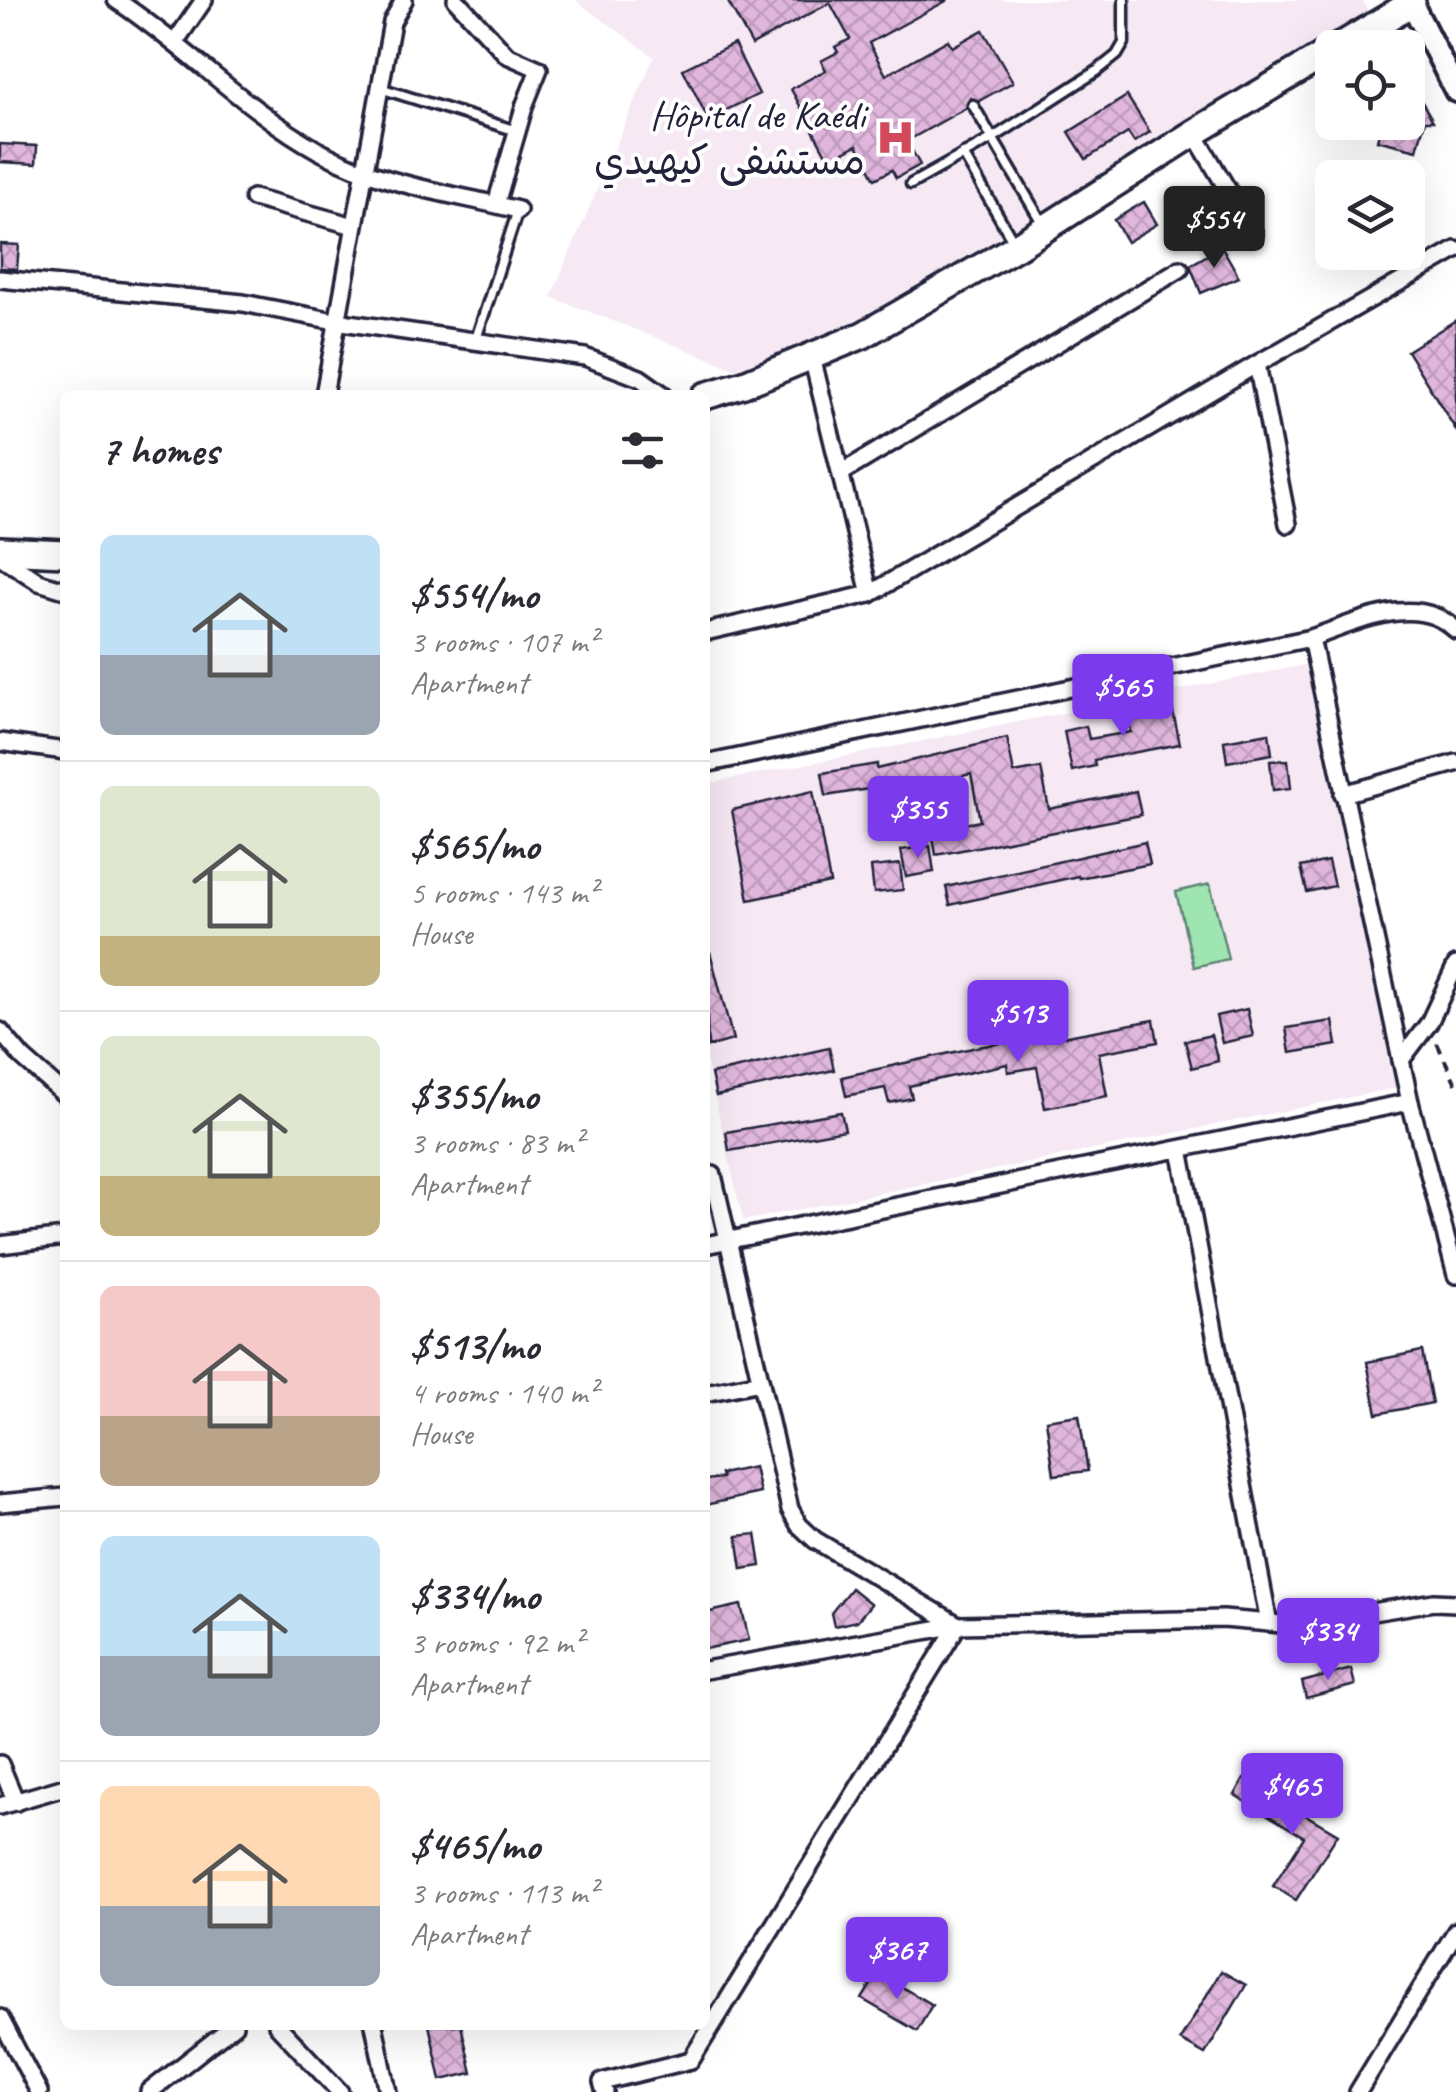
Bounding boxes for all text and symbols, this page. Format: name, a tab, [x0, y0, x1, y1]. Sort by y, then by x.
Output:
map controls	[1315, 30, 1425, 270]
button: locate	[1315, 30, 1425, 140]
place label: Hôpital de Kaédi مستشفى كيهيدي	[594, 90, 870, 189]
hospital icon: Hôpital de Kaédi مستشفى كيهيدي	[874, 116, 916, 158]
button: layers	[1315, 160, 1425, 270]
pin: $554	[1155, 186, 1273, 271]
text: $554	[1186, 198, 1242, 239]
icon: filters	[615, 423, 670, 478]
text: 7 homes	[100, 424, 218, 477]
text: $554/mo	[410, 568, 538, 621]
icon: home	[180, 575, 300, 695]
text: 3 rooms · 107 m²	[410, 621, 597, 662]
pin: $565	[1064, 654, 1182, 739]
text: Apartment	[410, 662, 528, 703]
text: $565	[1094, 666, 1152, 707]
pin: $355	[859, 776, 977, 861]
text: $355	[890, 788, 946, 829]
text: $565/mo	[410, 819, 539, 872]
icon: home	[180, 826, 300, 946]
text: 5 rooms · 143 m²	[410, 872, 597, 913]
text: House	[410, 913, 472, 954]
pin: $513	[959, 980, 1077, 1065]
text: $513	[989, 992, 1047, 1033]
text: $355/mo	[410, 1069, 538, 1122]
icon: home	[180, 1076, 300, 1196]
text: 3 rooms · 83 m²	[410, 1122, 583, 1163]
text: Apartment	[410, 1163, 528, 1204]
text: $513/mo	[410, 1319, 539, 1372]
icon: home	[180, 1326, 300, 1446]
text: 4 rooms · 140 m²	[410, 1372, 597, 1413]
text: House	[410, 1413, 472, 1454]
text: $334/mo	[410, 1569, 539, 1622]
icon: home	[180, 1576, 300, 1696]
pin: $334	[1269, 1598, 1387, 1683]
text: $334	[1299, 1610, 1357, 1651]
text: 3 rooms · 92 m²	[410, 1622, 583, 1663]
text: Apartment	[410, 1663, 528, 1704]
pin: $465	[1233, 1753, 1351, 1838]
text: $465	[1263, 1765, 1321, 1806]
text: $465/mo	[410, 1819, 540, 1872]
icon: home	[180, 1826, 300, 1946]
text: 3 rooms · 113 m²	[410, 1872, 597, 1913]
text: Apartment	[410, 1913, 528, 1954]
pin: $367	[838, 1917, 956, 2002]
text: $367	[868, 1929, 926, 1970]

